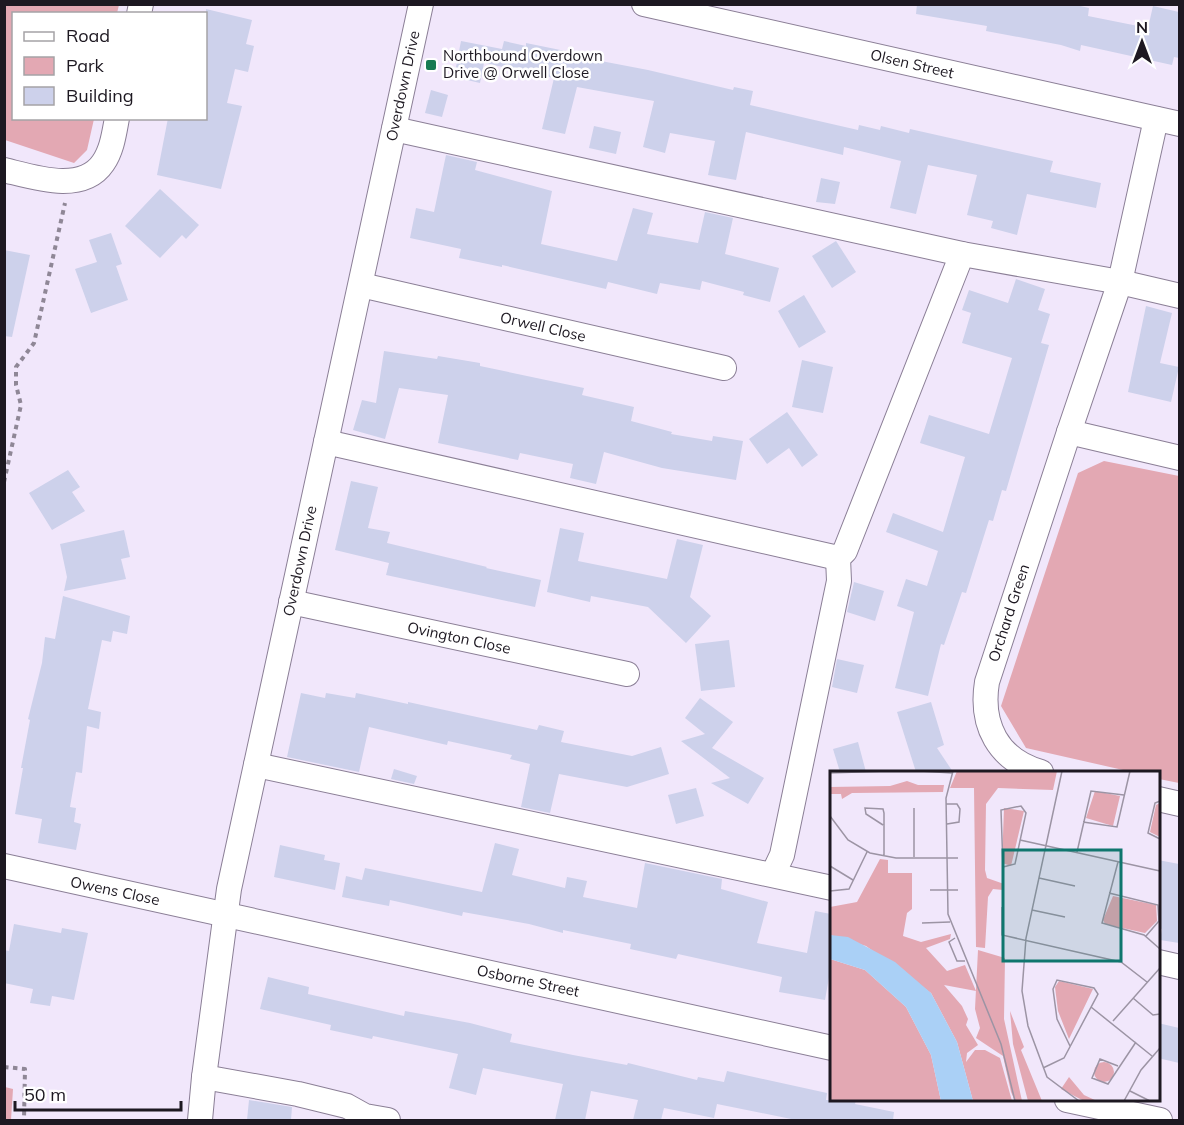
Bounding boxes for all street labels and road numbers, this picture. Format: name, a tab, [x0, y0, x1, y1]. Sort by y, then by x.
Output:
street label: Overdown Drive	[382, 29, 423, 143]
street label: Olsen Street	[869, 45, 956, 82]
street label: Orwell Close	[498, 307, 588, 346]
street label: Overdown Drive	[279, 504, 320, 618]
street label: Orchard Green	[984, 561, 1033, 664]
street label: Ovington Close	[406, 617, 513, 658]
street label: Owens Close	[69, 872, 161, 909]
street label: Osborne Street	[475, 960, 581, 1001]

